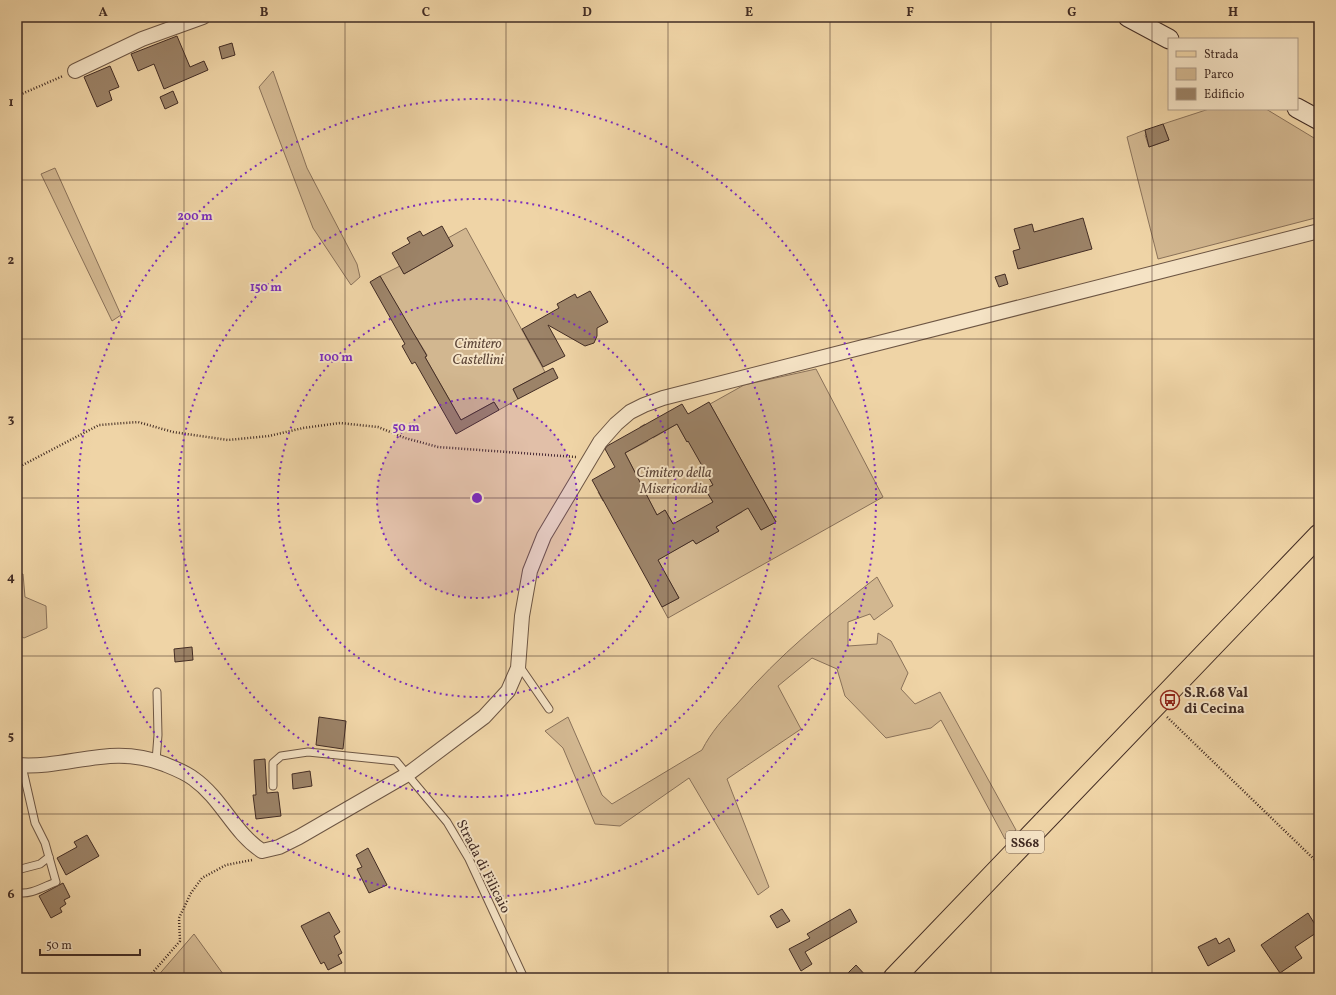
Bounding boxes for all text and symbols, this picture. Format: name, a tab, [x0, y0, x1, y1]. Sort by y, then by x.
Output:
text: A	[98, 4, 108, 22]
text: B	[260, 4, 269, 22]
text: C	[422, 4, 430, 22]
text: D	[582, 4, 592, 22]
text: E	[745, 4, 753, 22]
text: F	[906, 4, 914, 22]
text: G	[1067, 4, 1077, 22]
text: H	[1228, 4, 1238, 22]
legend	[1168, 38, 1298, 110]
text: Strada	[1204, 47, 1239, 63]
text: Parco	[1204, 67, 1234, 83]
text: Edificio	[1204, 87, 1244, 103]
text: 1	[8, 94, 14, 112]
text: 200 m	[177, 209, 213, 225]
text: 2	[8, 252, 15, 270]
text: 150 m	[250, 280, 282, 296]
park label: Cimitero Castellini	[452, 335, 504, 370]
text: 100 m	[319, 350, 353, 366]
text: 3	[8, 411, 15, 429]
text: 50 m	[392, 420, 420, 436]
park label: Cimitero della Misericordia	[636, 464, 712, 499]
centre of rings	[470, 491, 484, 505]
text: 4	[7, 569, 15, 587]
place label: S.R.68 Val di Cecina	[1184, 684, 1248, 719]
bus stop icon: S.R.68 Val di Cecina	[1159, 689, 1181, 711]
text: 5	[8, 728, 14, 746]
street label: Strada di Filicaio	[451, 816, 515, 917]
road number: SS68	[1006, 831, 1044, 853]
text: 6	[7, 886, 15, 904]
scale bar	[40, 931, 140, 957]
text: 50 m	[46, 938, 72, 954]

